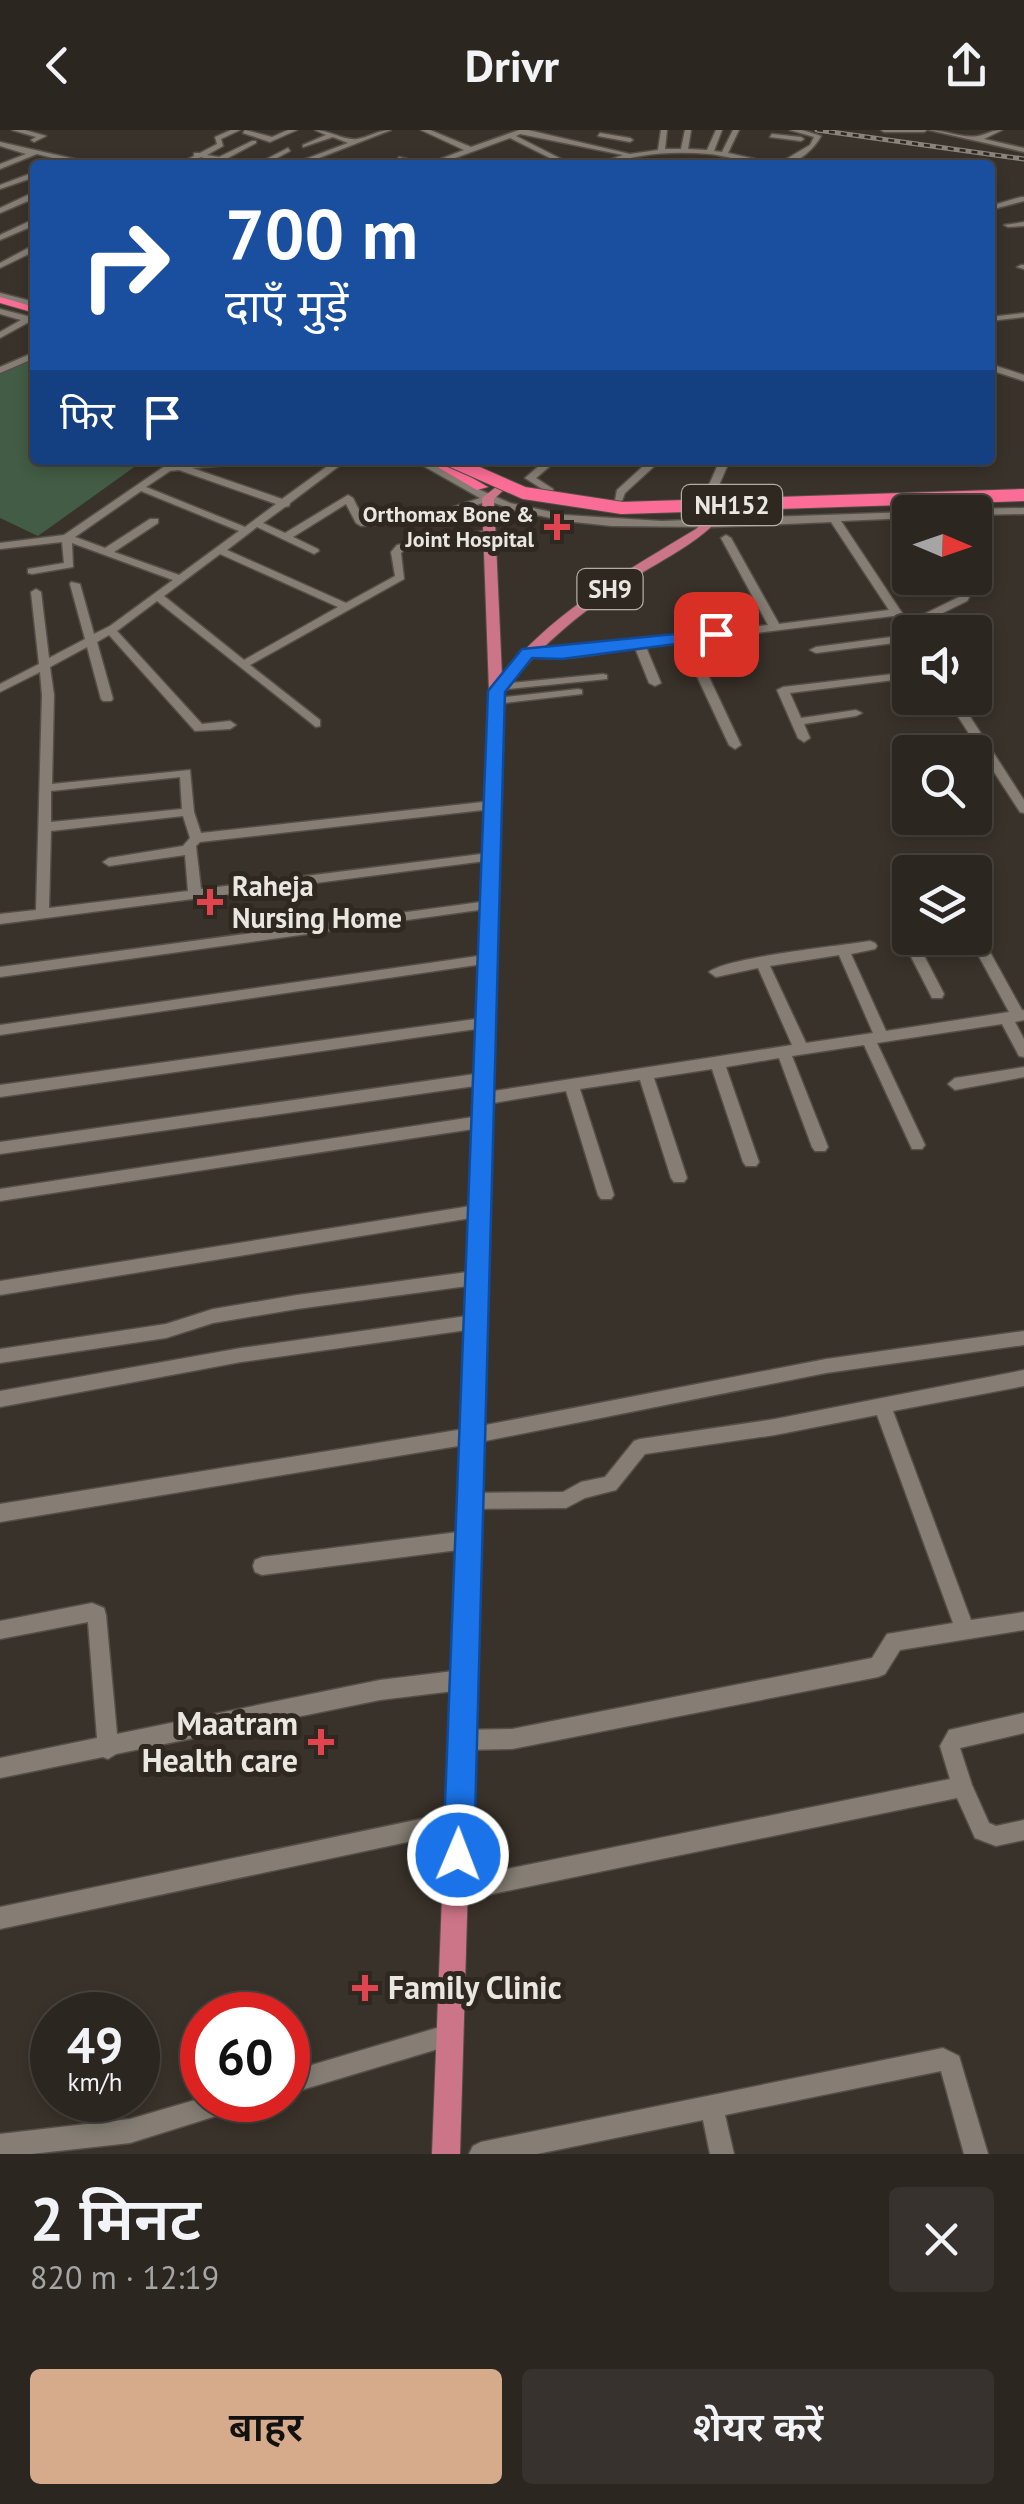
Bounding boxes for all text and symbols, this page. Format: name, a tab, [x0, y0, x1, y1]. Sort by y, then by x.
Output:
text: Drivr	[465, 36, 559, 94]
icon: back	[30, 38, 85, 93]
icon: share	[939, 38, 994, 93]
text: 700 m	[225, 188, 418, 278]
icon: right	[60, 200, 190, 330]
text: दाएँ मुड़ें	[225, 276, 348, 334]
text: फिर	[60, 390, 115, 439]
icon: arrive	[135, 390, 190, 445]
road number: NH152	[682, 485, 782, 525]
north arrow	[892, 495, 992, 595]
map controls	[892, 495, 992, 955]
place label: Orthomax Bone & Joint Hospital	[363, 500, 535, 553]
marker: Orthomax Bone & Joint Hospital	[544, 514, 570, 540]
road number: SH9	[578, 569, 642, 609]
pin	[674, 592, 759, 677]
icon: arrive	[689, 607, 744, 662]
button: sound	[892, 615, 992, 715]
button: search	[892, 735, 992, 835]
button: layers	[892, 855, 992, 955]
place label: Raheja Nursing Home	[232, 867, 402, 936]
marker: Raheja Nursing Home	[197, 889, 223, 915]
place label: Maatram Health care	[142, 1702, 298, 1781]
marker: Maatram Health care	[308, 1729, 334, 1755]
position arrow	[406, 1803, 510, 1907]
place label: Family Clinic	[388, 1966, 562, 2008]
marker: Family Clinic	[352, 1975, 378, 2001]
speed limit sign: 60	[180, 1992, 310, 2122]
text: 49	[67, 2012, 123, 2077]
text: km/h	[68, 2066, 122, 2098]
text: 2 मिनट	[30, 2179, 201, 2257]
button: close	[889, 2187, 994, 2292]
text: 820 m · 12:19	[30, 2256, 219, 2298]
button: बाहर	[30, 2369, 502, 2484]
button: शेयर करें	[522, 2369, 994, 2484]

